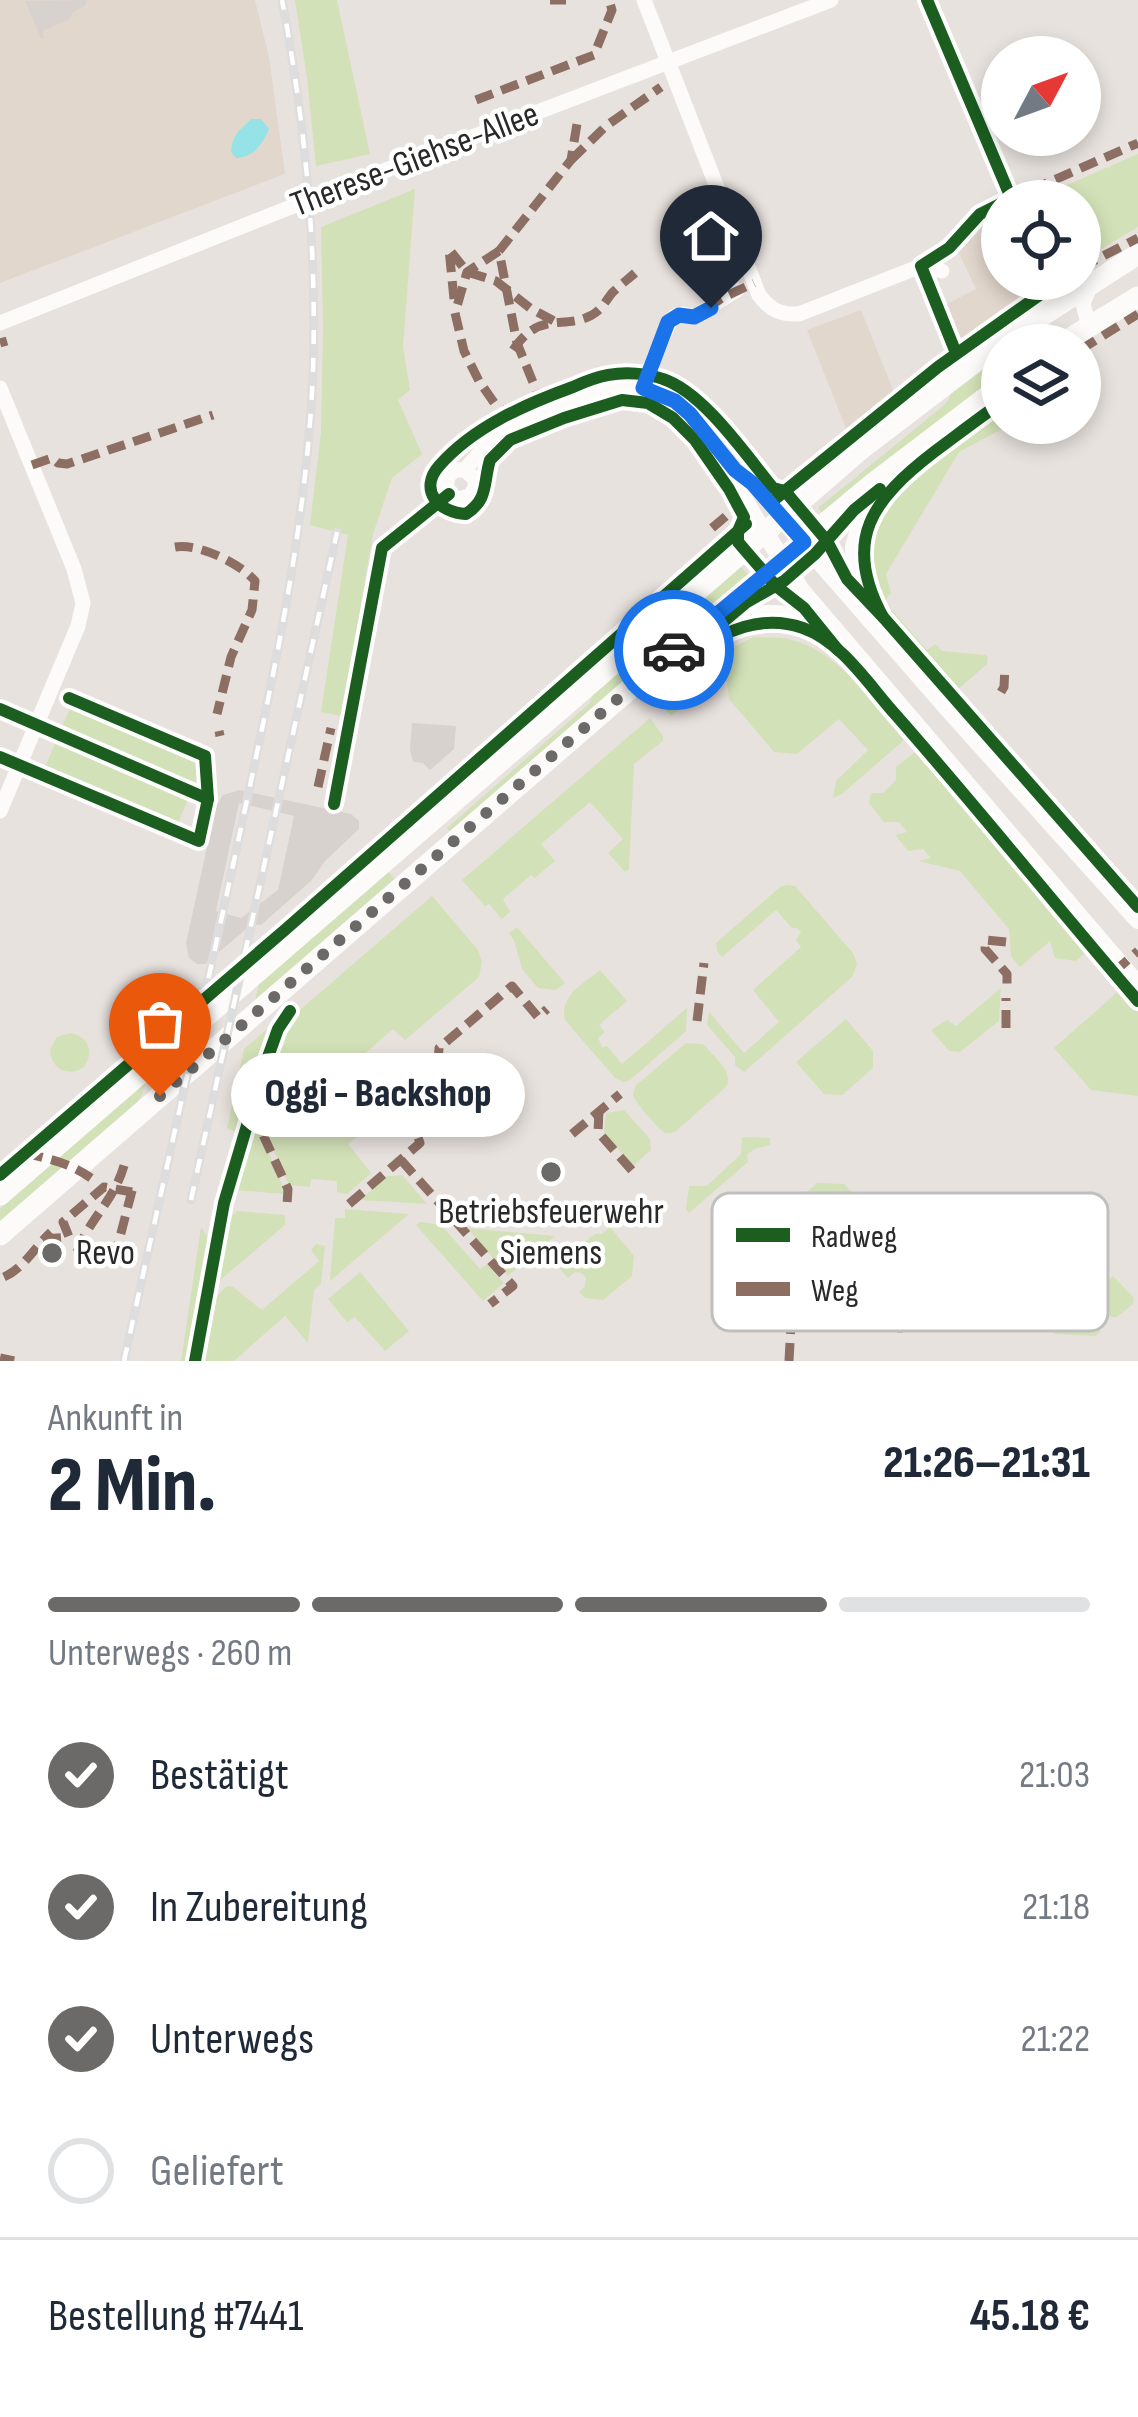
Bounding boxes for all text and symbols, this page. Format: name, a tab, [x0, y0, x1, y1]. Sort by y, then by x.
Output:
north arrow	[981, 36, 1101, 156]
map controls	[981, 36, 1101, 444]
street label: Therese-Giehse-Allee	[285, 93, 545, 227]
button: locate	[981, 180, 1101, 300]
pin	[660, 185, 762, 308]
icon: home	[678, 203, 744, 269]
button: layers	[981, 324, 1101, 444]
courier	[614, 590, 734, 710]
icon: car	[641, 617, 707, 683]
pin	[109, 973, 211, 1096]
icon: bag	[127, 991, 193, 1057]
callout: Oggi - Backshop	[232, 1054, 526, 1138]
text: Oggi - Backshop	[264, 1071, 492, 1118]
marker: Betriebsfeuerwehr Siemens	[538, 1159, 564, 1185]
place label: Betriebsfeuerwehr Siemens	[438, 1191, 664, 1275]
legend	[712, 1193, 1108, 1331]
text: Radweg	[811, 1217, 897, 1257]
place label: Revo	[76, 1232, 135, 1275]
marker: Revo	[39, 1240, 65, 1266]
text: Weg	[811, 1271, 858, 1311]
text: Ankunft in	[48, 1395, 183, 1442]
text: 21:26–21:31	[883, 1436, 1090, 1491]
text: 2 Min.	[48, 1440, 217, 1533]
text: Unterwegs · 260 m	[48, 1630, 292, 1677]
icon: check	[48, 1742, 114, 1808]
text: Bestätigt	[150, 1748, 289, 1803]
text: 21:03	[1019, 1752, 1090, 1799]
icon: check	[48, 1874, 114, 1940]
text: In Zubereitung	[150, 1880, 368, 1935]
text: 21:18	[1022, 1884, 1090, 1931]
icon: check	[48, 2006, 114, 2072]
text: Unterwegs	[150, 2012, 314, 2067]
text: 21:22	[1021, 2016, 1090, 2063]
text: Geliefert	[150, 2144, 284, 2199]
text: Bestellung #7441	[48, 2289, 303, 2344]
text: 45.18 €	[970, 2289, 1090, 2344]

